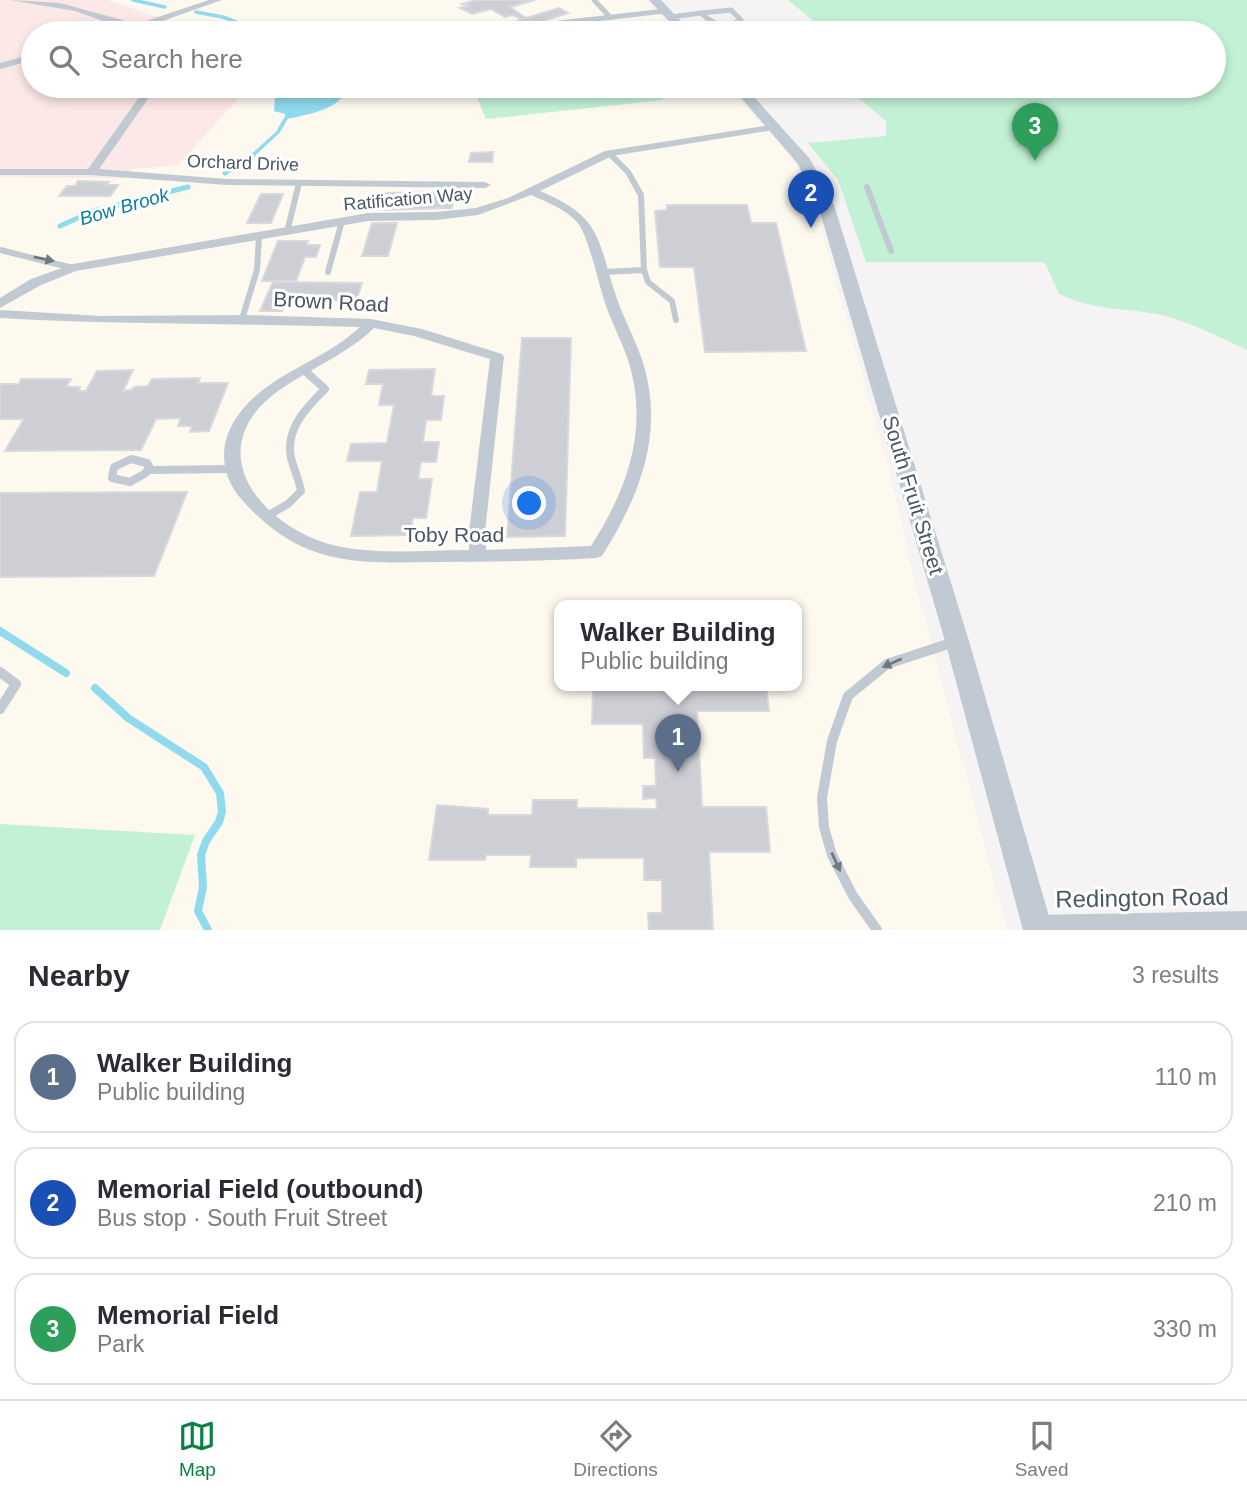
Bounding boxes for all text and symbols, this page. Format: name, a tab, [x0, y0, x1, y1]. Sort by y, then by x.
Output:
search box	[21, 21, 1226, 98]
icon: search	[45, 41, 83, 79]
text: Search here	[101, 44, 243, 74]
pin: 3	[1012, 103, 1058, 161]
street label: Orchard Drive	[187, 151, 299, 175]
pin: 2	[788, 170, 834, 228]
water label: Bow Brook	[77, 183, 173, 229]
street label: Ratification Way	[343, 183, 473, 215]
one-way arrow	[33, 254, 55, 265]
street label: Brown Road	[273, 287, 389, 316]
street label: South Fruit Street	[878, 413, 949, 577]
your location	[512, 486, 546, 520]
street label: Toby Road	[404, 523, 504, 546]
popup	[554, 600, 802, 691]
text: Walker Building	[580, 617, 776, 647]
text: Public building	[580, 648, 729, 674]
one-way arrow	[882, 657, 902, 669]
pin: 1	[655, 714, 701, 772]
one-way arrow	[830, 852, 842, 872]
street label: Redington Road	[1055, 882, 1229, 913]
text: Nearby	[28, 959, 130, 992]
text: 3 results	[1132, 962, 1219, 988]
text: Walker Building	[97, 1048, 293, 1078]
text: 1	[47, 1064, 59, 1090]
text: 110 m	[1155, 1064, 1217, 1090]
text: Public building	[97, 1079, 245, 1105]
text: Memorial Field (outbound)	[97, 1174, 423, 1204]
text: 2	[47, 1190, 59, 1216]
text: 210 m	[1153, 1190, 1217, 1216]
text: Bus stop · South Fruit Street	[97, 1205, 387, 1231]
text: Memorial Field	[97, 1300, 279, 1330]
text: 3	[47, 1316, 59, 1342]
text: 330 m	[1153, 1316, 1217, 1342]
text: Park	[97, 1331, 144, 1357]
tab: Map	[178, 1417, 216, 1481]
tab: Directions	[573, 1417, 658, 1481]
tab: Saved	[1015, 1417, 1069, 1481]

